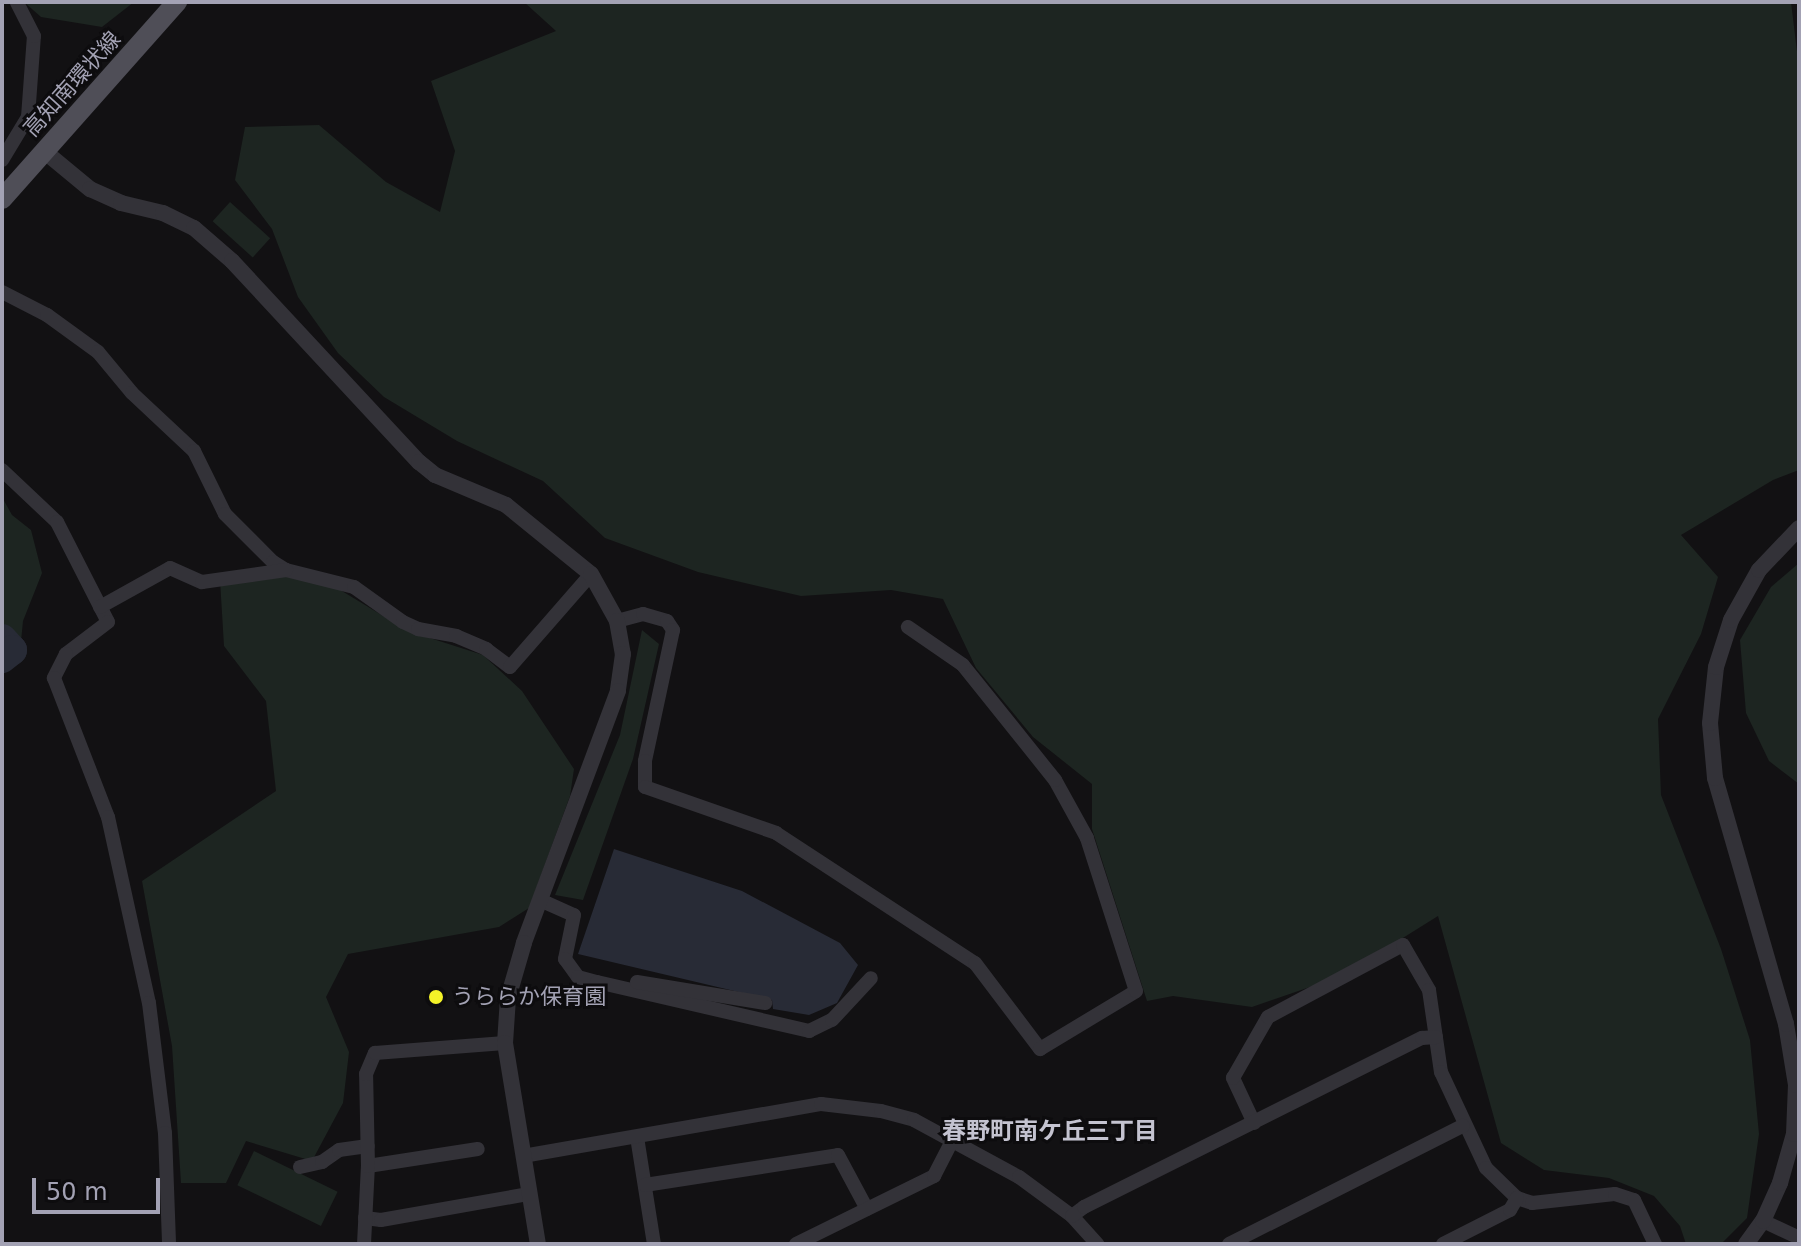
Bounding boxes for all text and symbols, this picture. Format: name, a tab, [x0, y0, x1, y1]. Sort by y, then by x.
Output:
street label: 高知南環状線	[18, 26, 126, 142]
place label: うららか保育園	[452, 984, 606, 1010]
marker: うららか保育園	[427, 988, 445, 1006]
district label: 春野町南ケ丘三丁目	[942, 1118, 1158, 1146]
scale bar	[36, 1162, 164, 1212]
text: 50 m	[46, 1178, 108, 1206]

